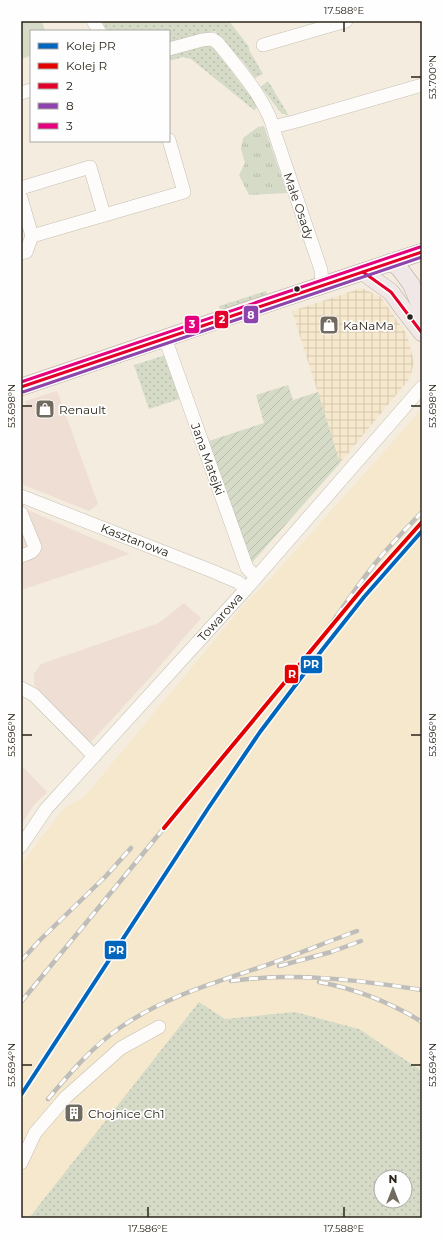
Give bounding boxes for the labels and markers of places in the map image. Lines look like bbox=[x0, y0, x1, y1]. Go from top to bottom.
unlabelled marker bbox=[292, 284, 302, 294]
unlabelled marker bbox=[405, 312, 415, 322]
shop icon: KaNaMa bbox=[318, 314, 340, 336]
place label: KaNaMa bbox=[343, 318, 394, 333]
shop icon: Renault bbox=[34, 398, 56, 420]
place label: Renault bbox=[59, 402, 106, 417]
building icon: Chojnice Ch1 bbox=[63, 1102, 85, 1124]
place label: Chojnice Ch1 bbox=[88, 1106, 164, 1121]

